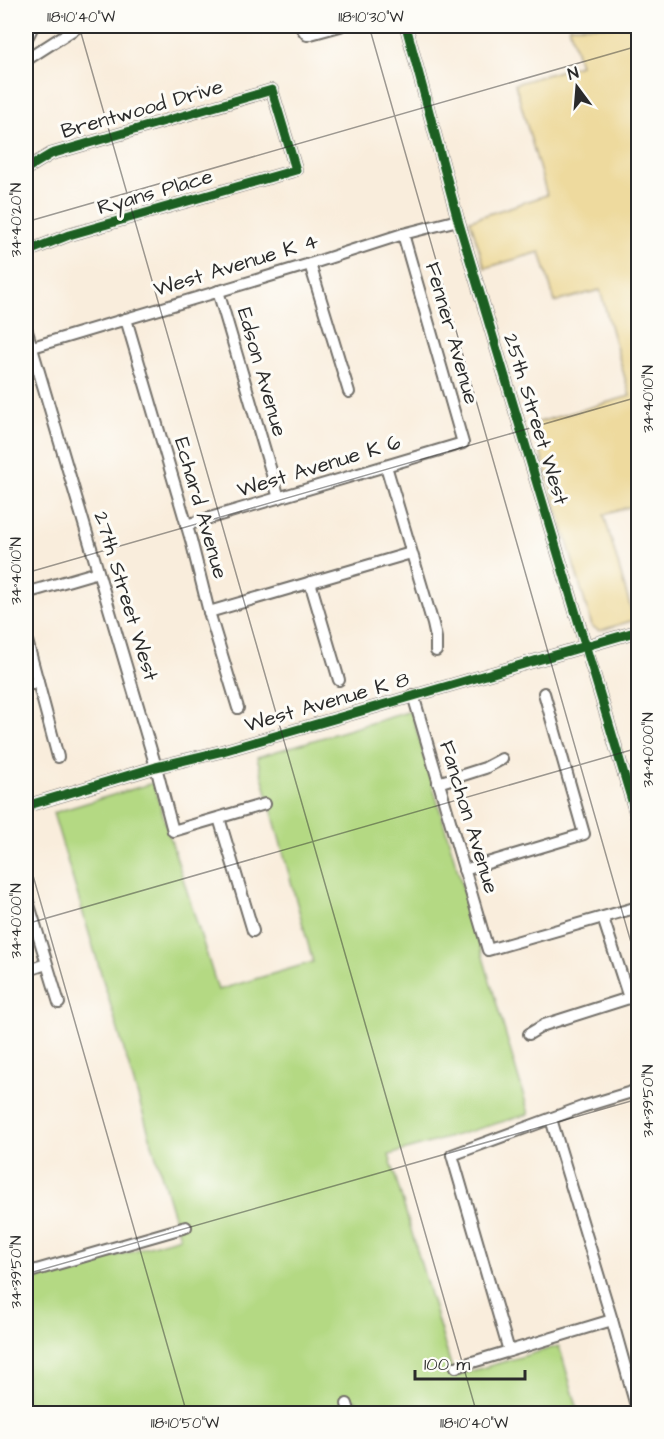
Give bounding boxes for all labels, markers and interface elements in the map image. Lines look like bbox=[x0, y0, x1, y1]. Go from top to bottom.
text: 118°10'40"W bbox=[47, 7, 115, 28]
text: 118°10'30"W bbox=[338, 7, 404, 28]
north arrow bbox=[547, 57, 607, 117]
text: N bbox=[565, 62, 581, 85]
street label: Brentwood Drive bbox=[58, 72, 226, 146]
street label: Ryans Place bbox=[94, 162, 217, 224]
text: 34°40'20"N bbox=[6, 183, 27, 257]
street label: West Avenue K 4 bbox=[150, 226, 322, 304]
street label: Fenner Avenue bbox=[418, 259, 486, 407]
street label: Edson Avenue bbox=[230, 304, 294, 440]
street label: 25th Street West bbox=[496, 330, 576, 509]
text: 34°40'10"N bbox=[638, 365, 659, 433]
street label: West Avenue K 6 bbox=[234, 427, 404, 505]
street label: Echard Avenue bbox=[167, 434, 235, 582]
street label: 27th Street West bbox=[86, 508, 166, 685]
text: 34°40'10"N bbox=[6, 537, 27, 605]
street label: West Avenue K 8 bbox=[241, 665, 413, 739]
text: 34°40'00"N bbox=[638, 712, 659, 788]
street label: Fanchon Avenue bbox=[432, 737, 506, 897]
text: 34°40'00"N bbox=[6, 883, 27, 959]
text: 34°39'50"N bbox=[638, 1065, 659, 1137]
text: 34°39'50"N bbox=[6, 1236, 27, 1308]
scale bar bbox=[415, 1343, 524, 1381]
text: 100 m bbox=[424, 1352, 470, 1377]
text: 118°10'50"W bbox=[151, 1413, 219, 1434]
text: 118°10'40"W bbox=[440, 1413, 508, 1434]

